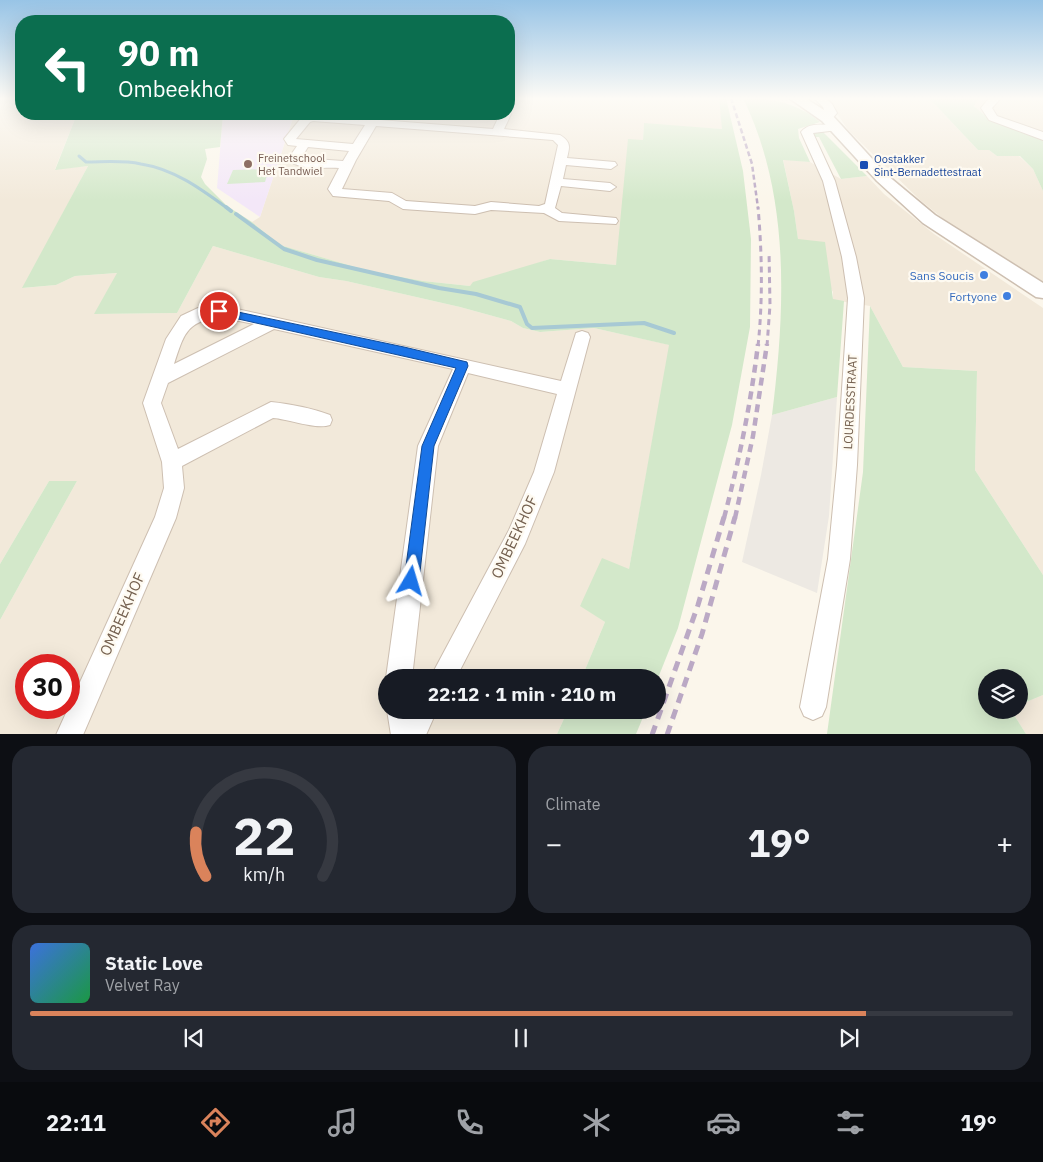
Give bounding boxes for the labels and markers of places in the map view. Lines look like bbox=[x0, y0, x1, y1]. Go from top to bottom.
place label: Freinetschool Het Tandwiel bbox=[258, 151, 325, 178]
place label: Oostakker Sint-Bernadettestraat bbox=[874, 152, 982, 179]
marker: Freinetschool Het Tandwiel bbox=[242, 158, 254, 170]
marker: Oostakker Sint-Bernadettestraat bbox=[858, 159, 870, 171]
place label: Sans Soucis bbox=[910, 268, 974, 283]
marker: Sans Soucis bbox=[978, 269, 990, 281]
place label: Fortyone bbox=[949, 289, 997, 304]
pin bbox=[198, 290, 240, 332]
marker: Fortyone bbox=[1001, 290, 1013, 302]

